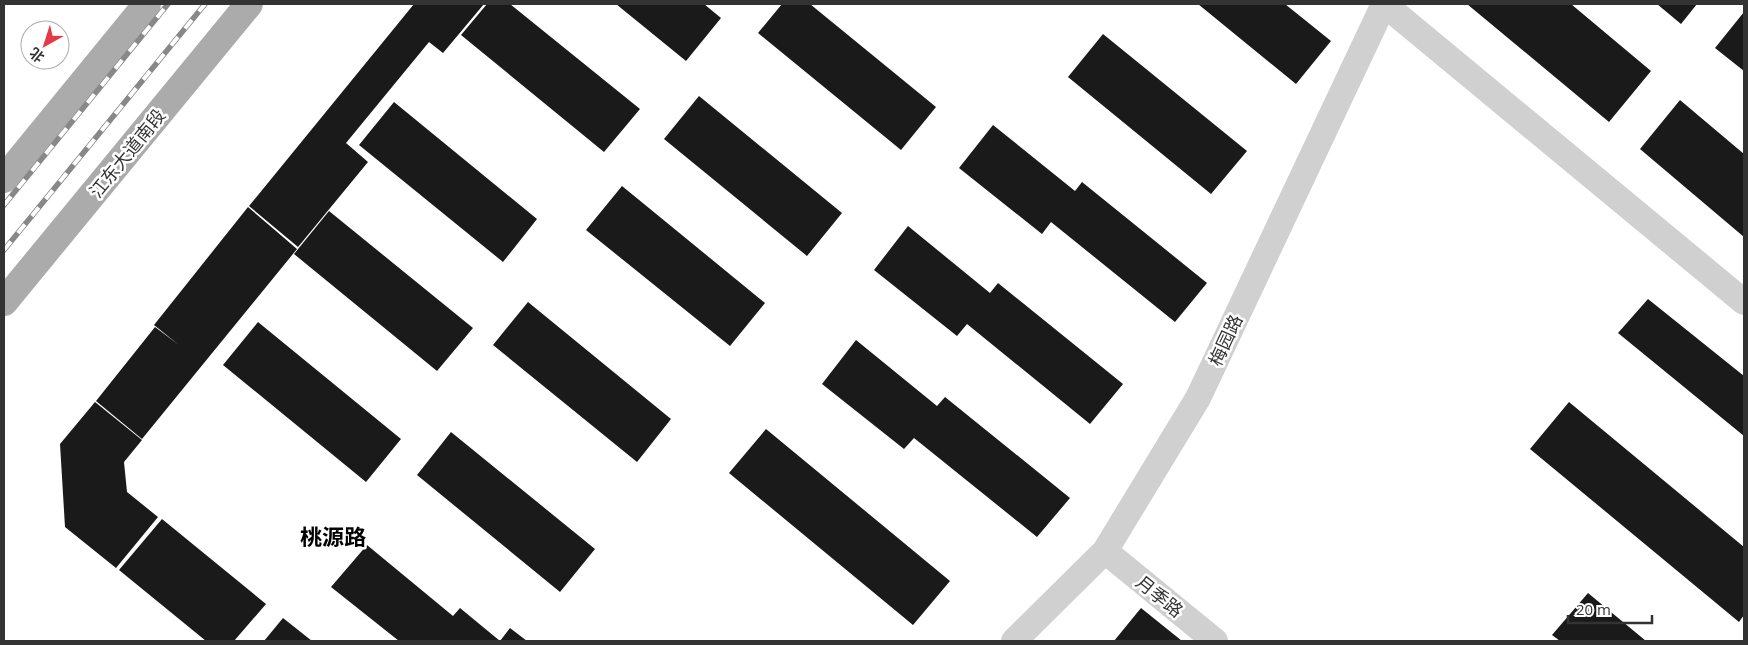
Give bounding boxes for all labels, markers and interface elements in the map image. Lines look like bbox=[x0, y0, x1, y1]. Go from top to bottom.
north arrow bbox=[20, 20, 70, 70]
text: 北 bbox=[25, 44, 48, 67]
street label: 江东大道南段 bbox=[84, 103, 170, 203]
street label: 梅园路 bbox=[1203, 310, 1247, 370]
district label: 桃源路 bbox=[300, 521, 366, 551]
street label: 月季路 bbox=[1131, 570, 1189, 622]
scale bar bbox=[1568, 592, 1652, 624]
text: 20 m bbox=[1576, 599, 1611, 619]

